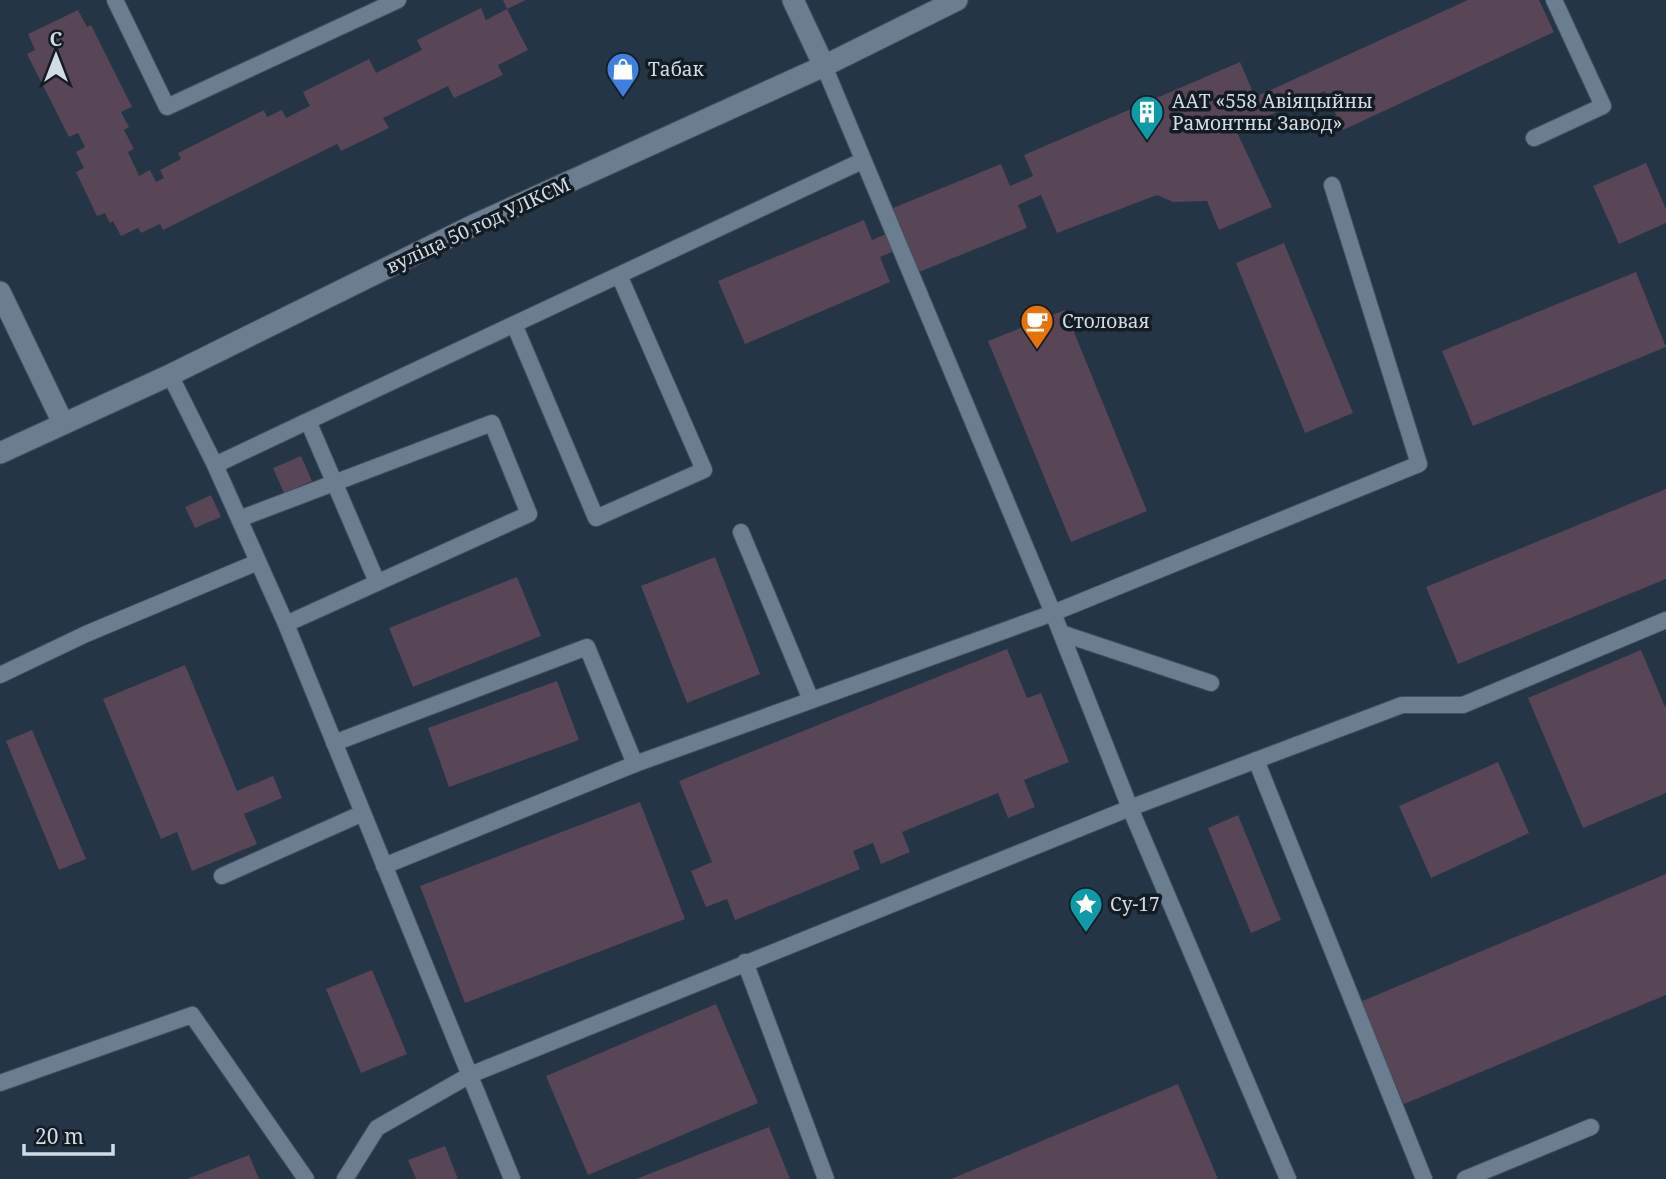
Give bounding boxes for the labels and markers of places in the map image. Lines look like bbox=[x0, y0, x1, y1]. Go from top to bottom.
shop icon: Табак bbox=[604, 50, 642, 99]
place label: Табак bbox=[648, 56, 705, 82]
place label: ААТ «558 Авіяцыйны Рамонтны Завод» bbox=[1172, 88, 1373, 136]
building icon: ААТ «558 Авіяцыйны Рамонтны Завод» bbox=[1128, 93, 1166, 142]
cafe icon: Столовая bbox=[1018, 302, 1056, 351]
place label: Столовая bbox=[1062, 308, 1150, 334]
place icon: Су-17 bbox=[1067, 885, 1105, 934]
place label: Су-17 bbox=[1110, 891, 1160, 917]

